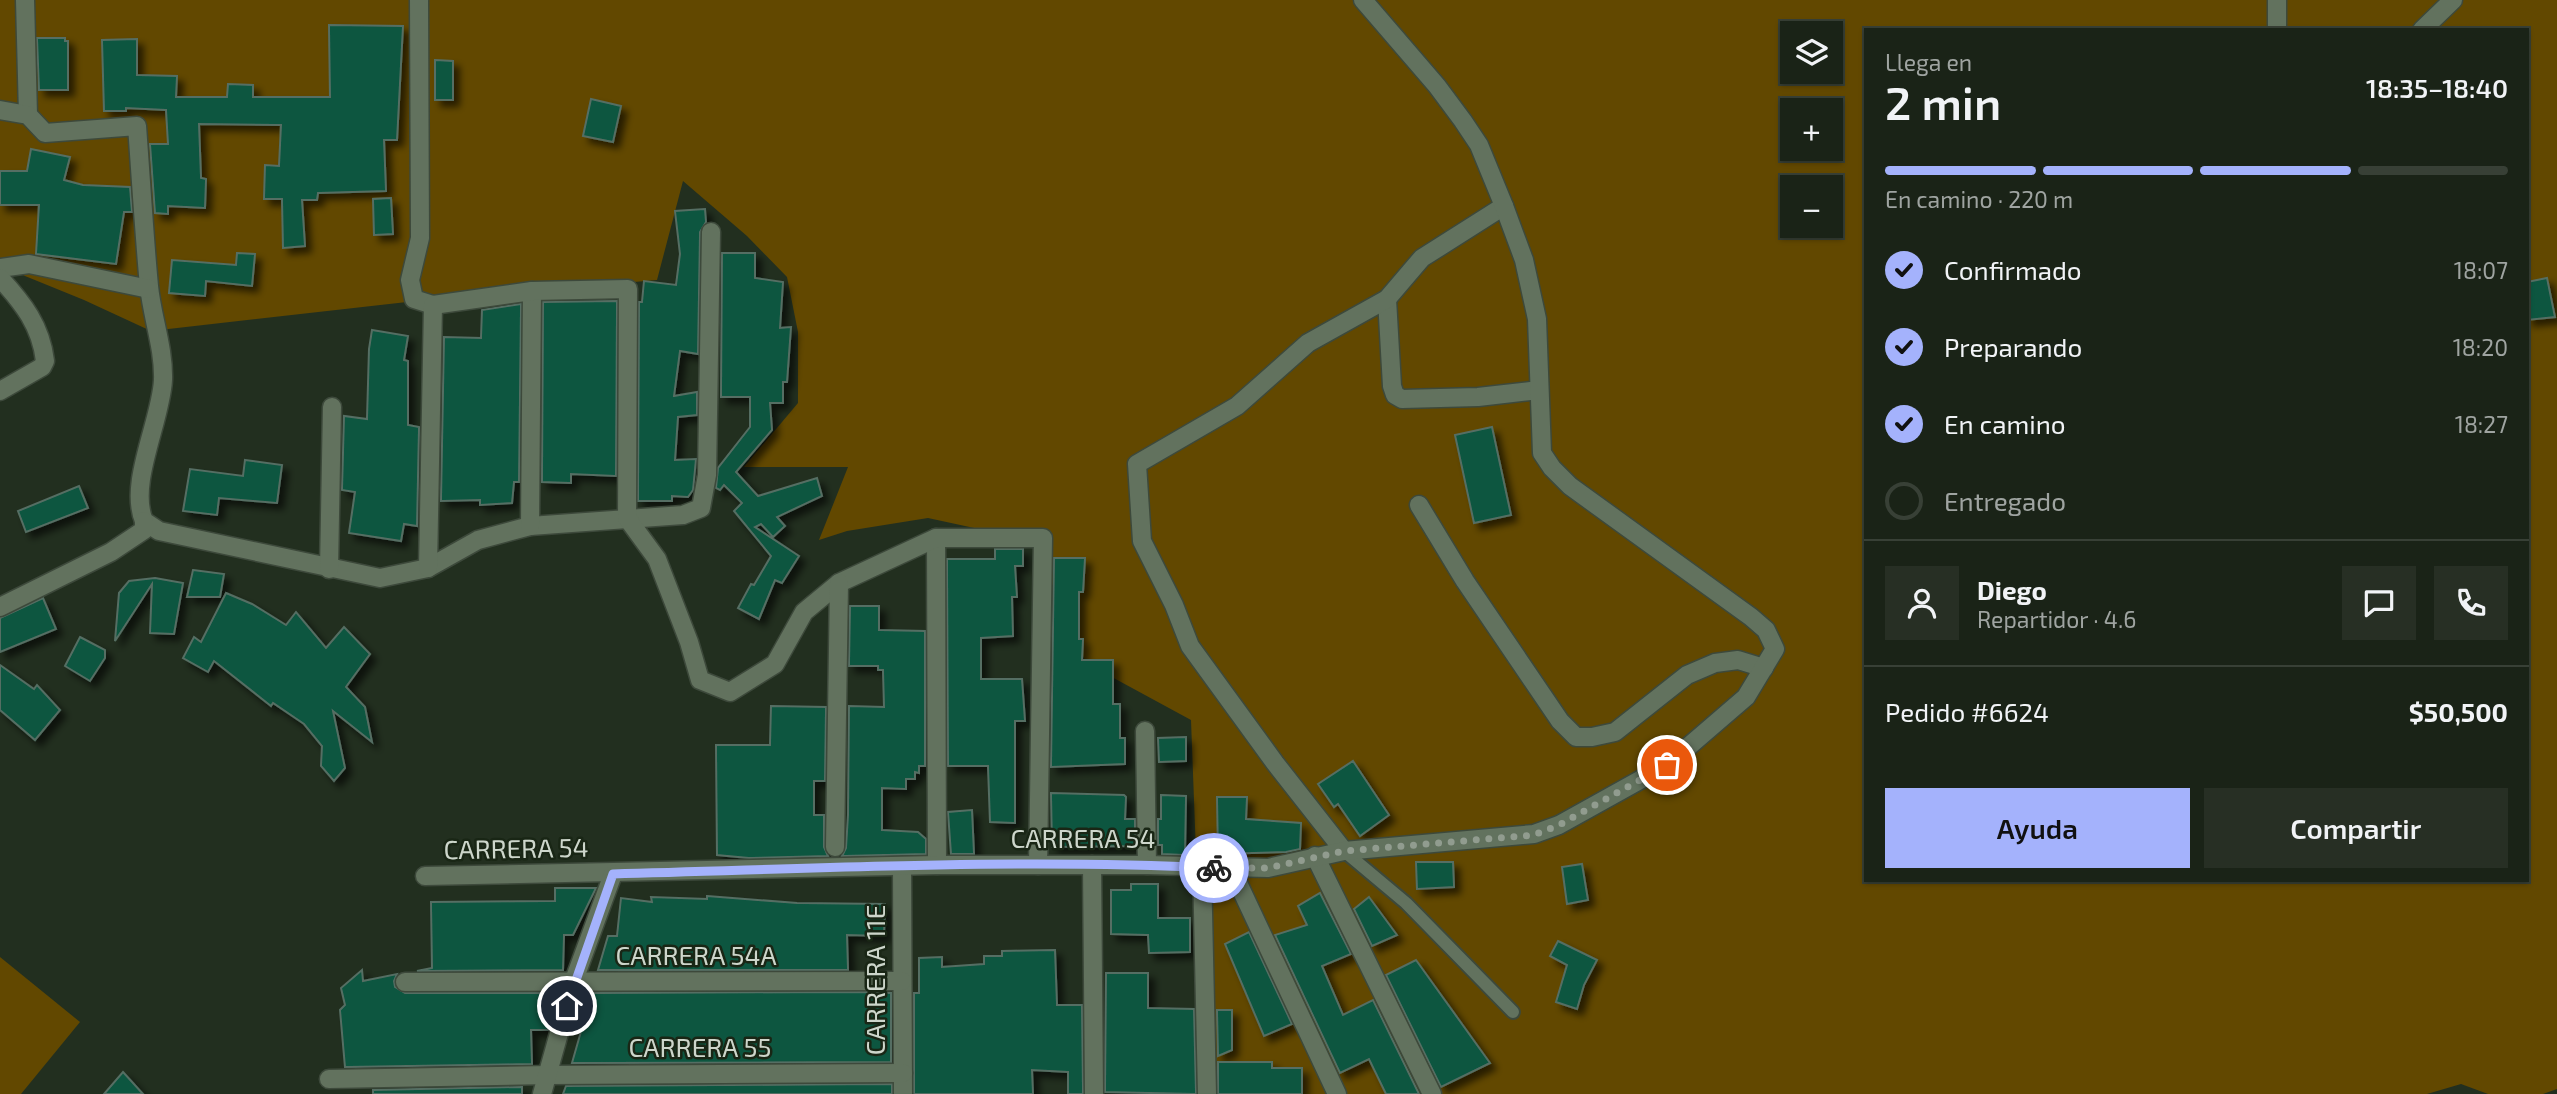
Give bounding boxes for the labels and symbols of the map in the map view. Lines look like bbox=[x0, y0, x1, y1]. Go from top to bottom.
pin bbox=[1637, 735, 1697, 795]
street label: CARRERA 54 bbox=[1010, 822, 1156, 853]
street label: CARRERA 54 bbox=[443, 831, 589, 864]
courier bbox=[1179, 833, 1249, 903]
street label: CARRERA 11E bbox=[859, 905, 890, 1055]
street label: CARRERA 54A bbox=[615, 939, 777, 970]
pin bbox=[537, 976, 597, 1036]
street label: CARRERA 55 bbox=[629, 1031, 771, 1062]

